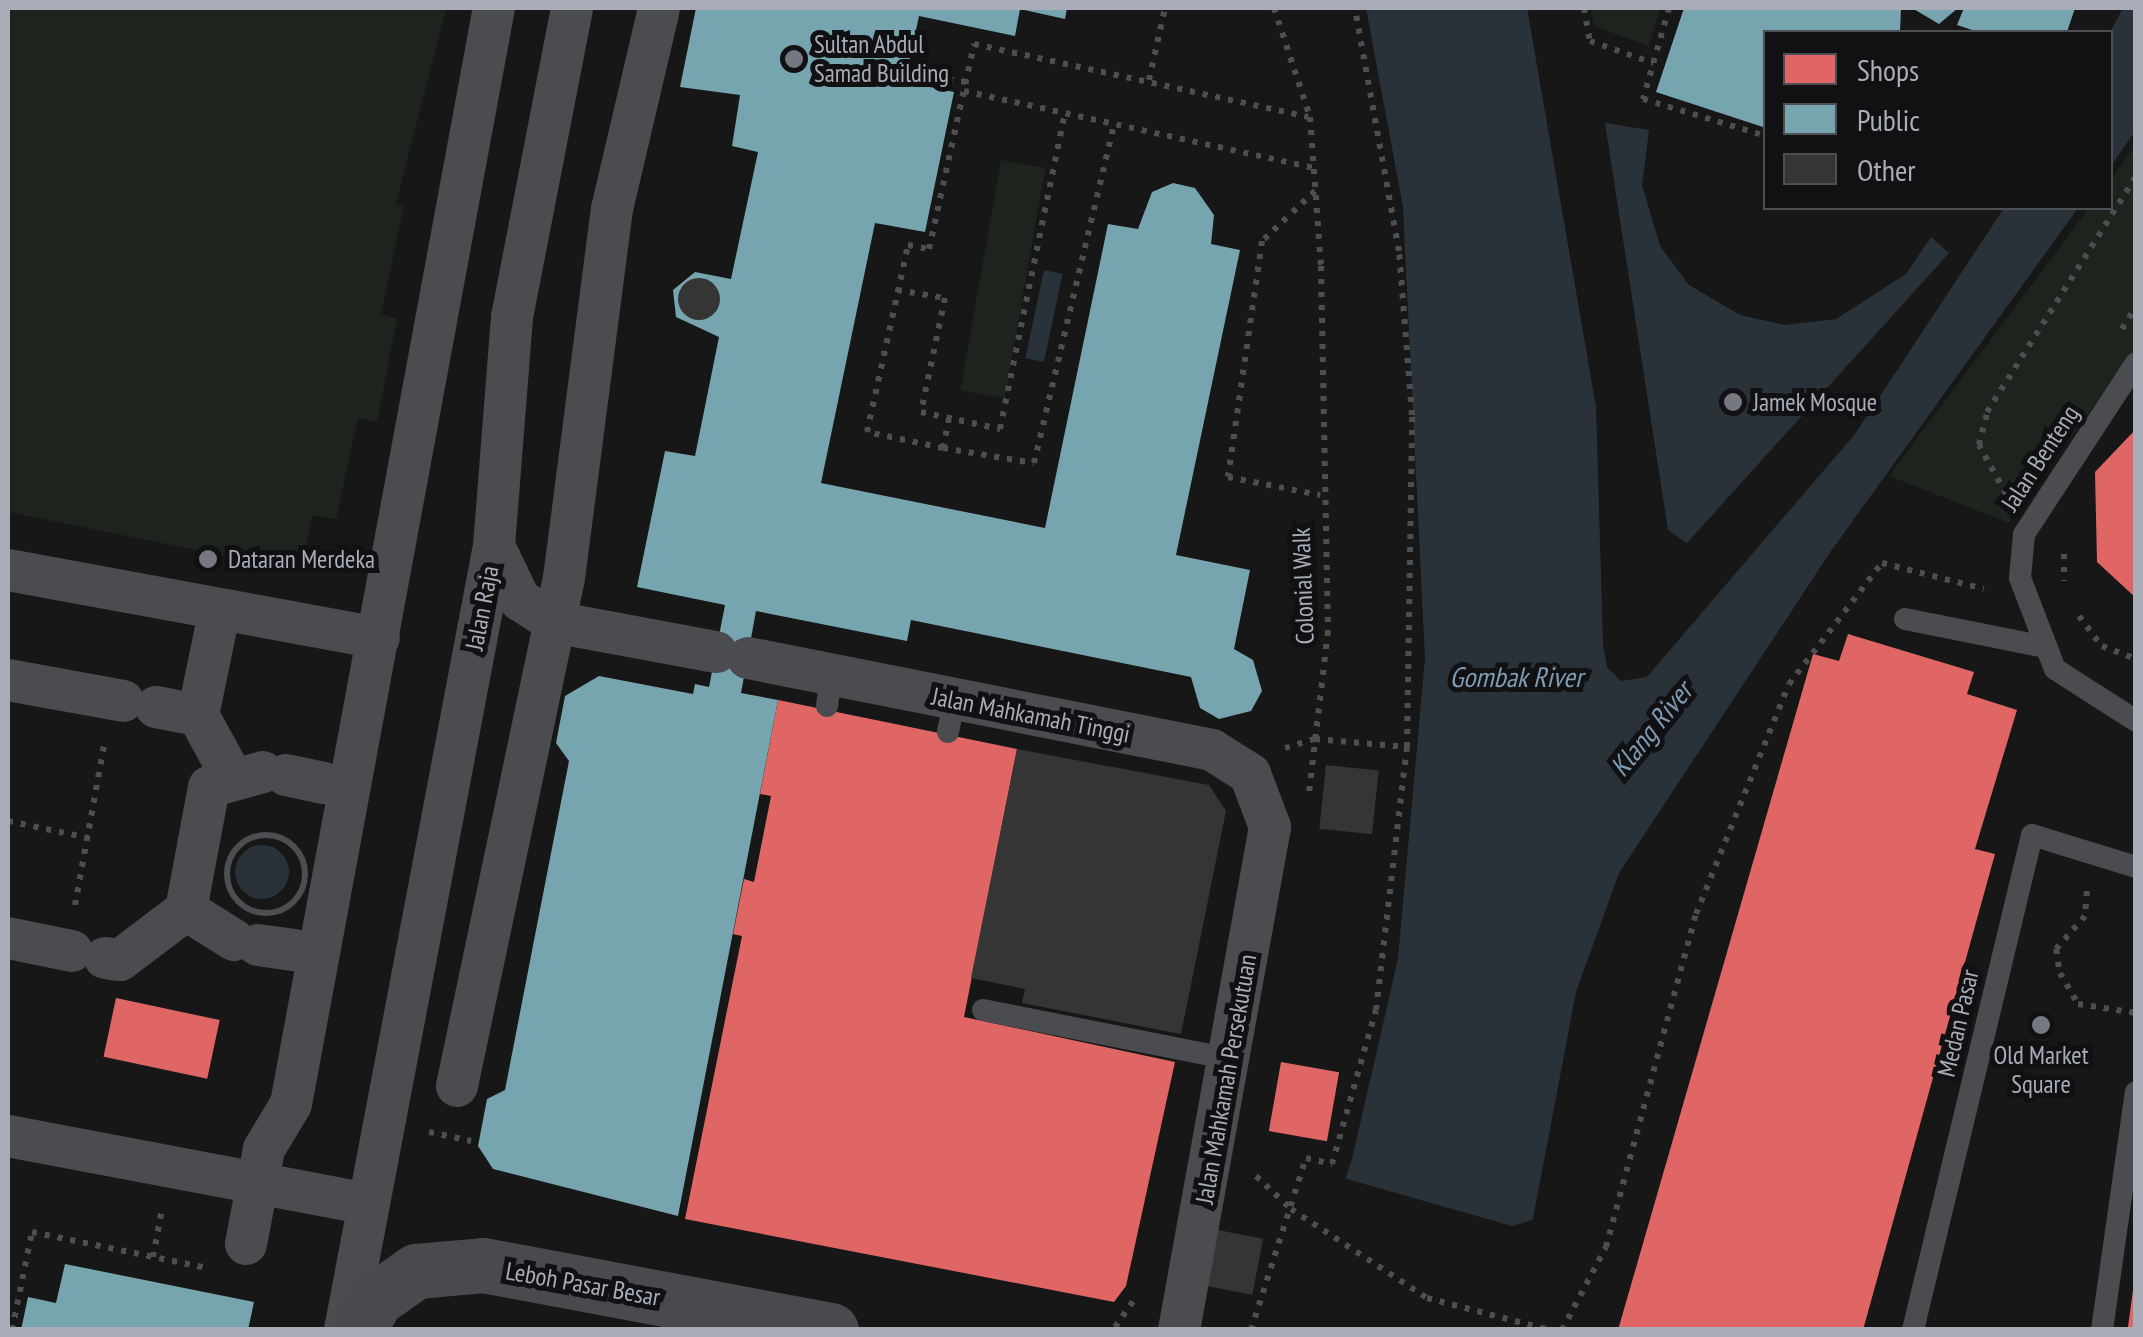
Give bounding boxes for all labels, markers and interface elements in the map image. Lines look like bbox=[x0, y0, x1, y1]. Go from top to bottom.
place label: Sultan Abdul Samad Building bbox=[814, 30, 949, 89]
legend bbox=[1763, 30, 2113, 210]
marker: Sultan Abdul Samad Building bbox=[783, 48, 805, 70]
text: Shops bbox=[1857, 50, 1919, 89]
text: Public bbox=[1857, 100, 1920, 139]
text: Other bbox=[1857, 150, 1916, 189]
place label: Jamek Mosque bbox=[1753, 387, 1878, 417]
marker: Jamek Mosque bbox=[1722, 391, 1744, 413]
street label: Jalan Benteng bbox=[1995, 400, 2085, 516]
street label: Colonial Walk bbox=[1286, 527, 1320, 645]
place label: Dataran Merdeka bbox=[228, 544, 375, 574]
marker: Dataran Merdeka bbox=[197, 548, 219, 570]
street label: Jalan Raja bbox=[459, 563, 505, 653]
water label: Gombak River bbox=[1449, 660, 1583, 694]
water label: Klang River bbox=[1603, 675, 1699, 783]
street label: Jalan Mahkamah Tinggi bbox=[929, 681, 1133, 749]
street label: Jalan Mahkamah Persekutuan bbox=[1189, 952, 1263, 1206]
street label: Medan Pasar bbox=[1931, 966, 1985, 1080]
marker: Old Market Square bbox=[2030, 1014, 2052, 1036]
place label: Old Market Square bbox=[1993, 1041, 2089, 1100]
street label: Leboh Pasar Besar bbox=[504, 1256, 662, 1312]

